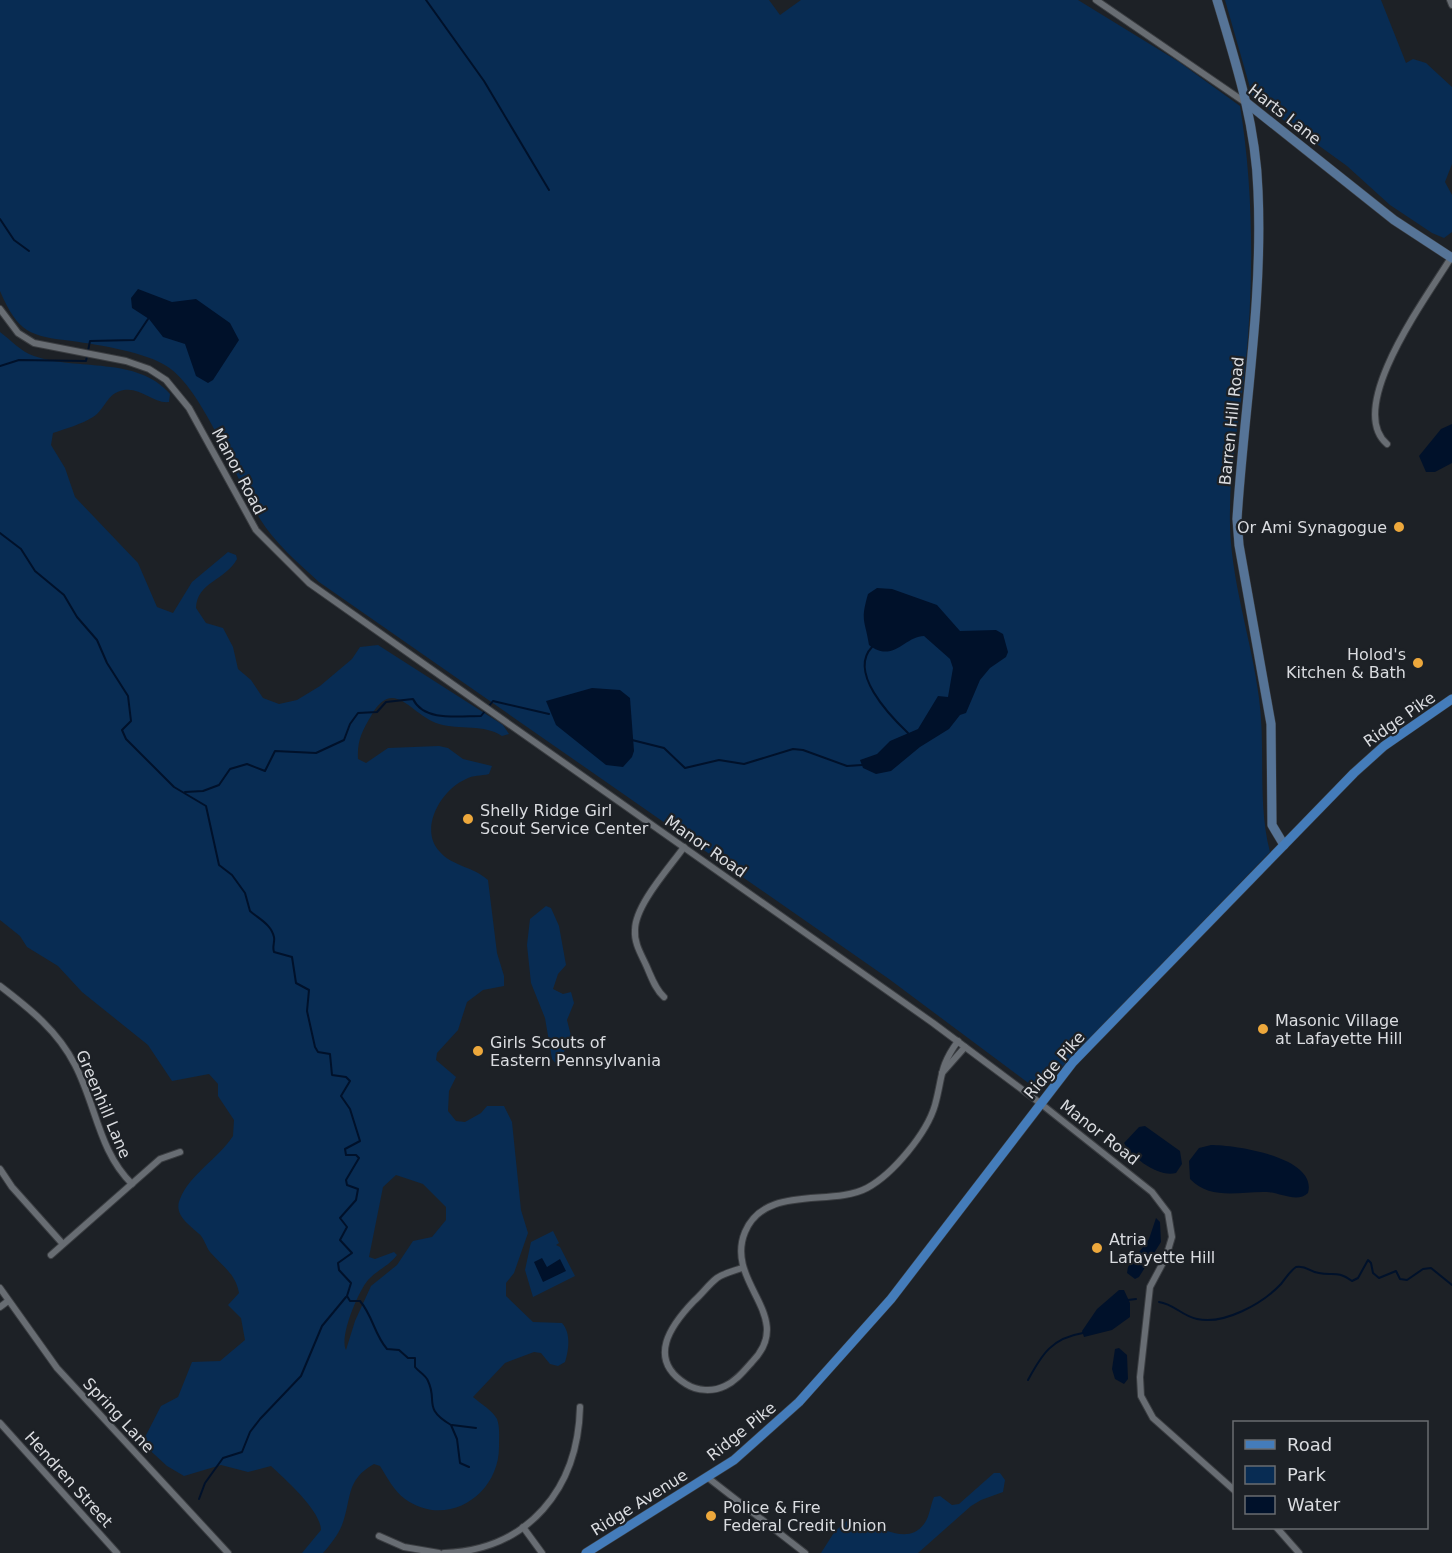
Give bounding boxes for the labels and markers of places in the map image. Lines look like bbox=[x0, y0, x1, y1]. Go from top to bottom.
place label: Or Ami Synagogue bbox=[1237, 518, 1387, 537]
marker: Or Ami Synagogue bbox=[1392, 520, 1406, 534]
place label: Holod's Kitchen & Bath bbox=[1286, 645, 1406, 682]
marker: Holod's Kitchen & Bath bbox=[1411, 656, 1425, 670]
place label: Shelly Ridge Girl Scout Service Center bbox=[480, 801, 649, 838]
marker: Shelly Ridge Girl Scout Service Center bbox=[461, 812, 475, 826]
place label: Masonic Village at Lafayette Hill bbox=[1275, 1011, 1402, 1048]
marker: Masonic Village at Lafayette Hill bbox=[1256, 1022, 1270, 1036]
place label: Girls Scouts of Eastern Pennsylvania bbox=[490, 1033, 661, 1070]
marker: Girls Scouts of Eastern Pennsylvania bbox=[471, 1044, 485, 1058]
place label: Atria Lafayette Hill bbox=[1109, 1230, 1215, 1267]
marker: Atria Lafayette Hill bbox=[1090, 1241, 1104, 1255]
place label: Police & Fire Federal Credit Union bbox=[723, 1498, 887, 1535]
marker: Police & Fire Federal Credit Union bbox=[704, 1509, 718, 1523]

